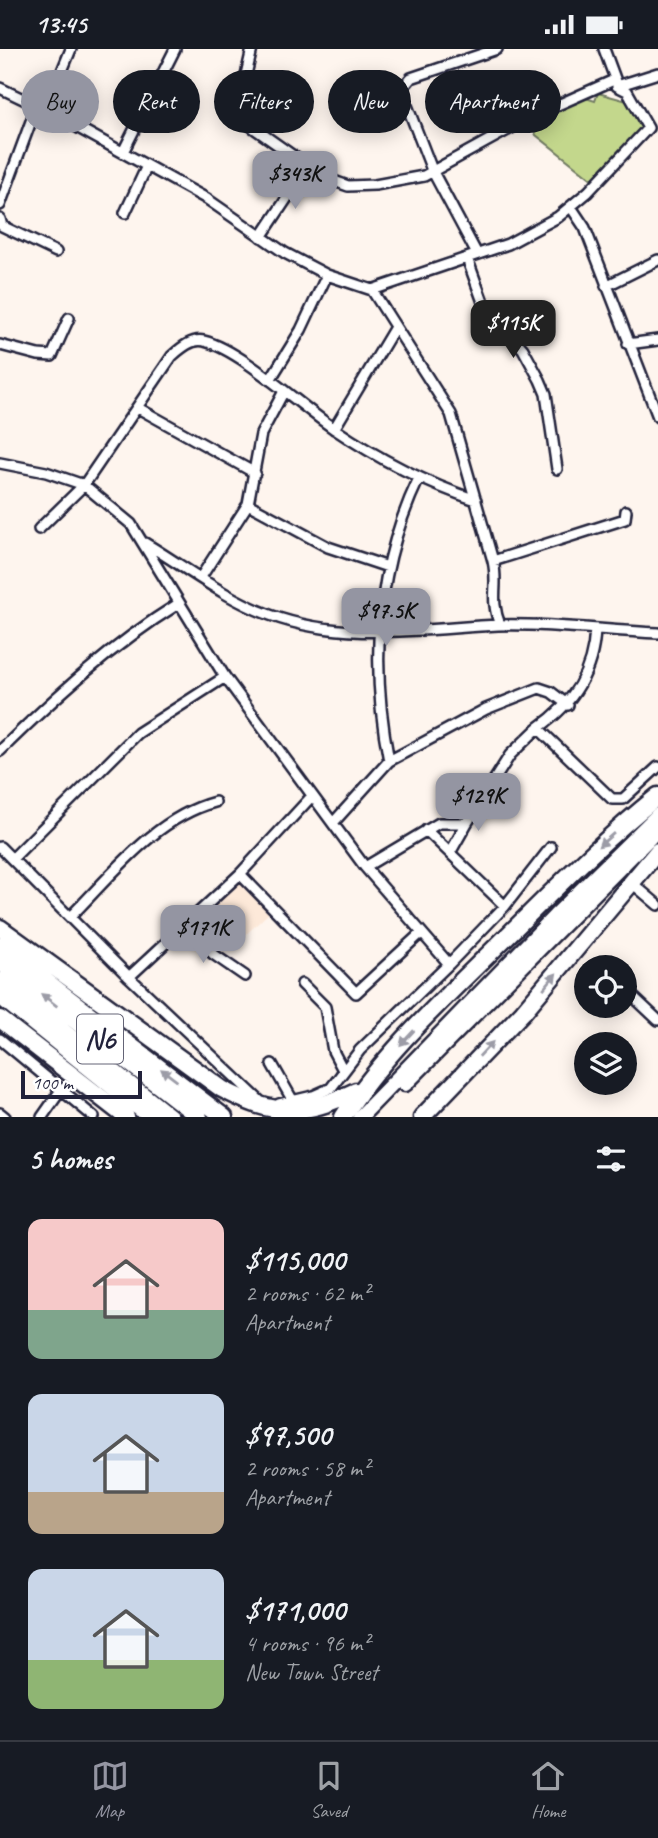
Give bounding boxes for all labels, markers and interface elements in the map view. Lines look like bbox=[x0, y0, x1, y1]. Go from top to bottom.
text: 13:45 bbox=[35, 8, 87, 41]
chip: Buy bbox=[21, 70, 99, 133]
chip: Rent bbox=[113, 70, 200, 133]
chip: Filters bbox=[214, 70, 314, 133]
chip: New bbox=[328, 70, 411, 133]
chip: Apartment bbox=[425, 70, 561, 133]
pin: $343K bbox=[246, 151, 344, 211]
text: $343K bbox=[268, 159, 322, 188]
pin: $115K bbox=[464, 301, 562, 360]
text: $115K bbox=[487, 308, 539, 337]
pin: $97.5K bbox=[329, 589, 443, 648]
text: $97.5K bbox=[358, 596, 414, 625]
pin: $129K bbox=[429, 773, 527, 833]
text: $129K bbox=[452, 781, 504, 810]
one-way arrow bbox=[597, 832, 614, 847]
pin: $171K bbox=[154, 905, 252, 965]
text: $171K bbox=[177, 913, 230, 942]
map controls bbox=[574, 955, 637, 1095]
button: locate bbox=[574, 955, 637, 1018]
one-way arrow bbox=[542, 972, 557, 990]
one-way arrow bbox=[40, 993, 58, 1007]
road number: N6 bbox=[77, 1014, 123, 1063]
one-way arrow bbox=[400, 1029, 416, 1046]
button: layers bbox=[574, 1032, 637, 1095]
one-way arrow bbox=[477, 1041, 494, 1058]
scale bar bbox=[21, 1068, 142, 1100]
one-way arrow bbox=[161, 1068, 179, 1083]
text: 100 m bbox=[32, 1071, 73, 1095]
text: 5 homes bbox=[28, 1140, 112, 1178]
icon: filters bbox=[592, 1140, 630, 1178]
text: $115,000 bbox=[245, 1241, 345, 1279]
icon: home bbox=[84, 1247, 168, 1331]
text: 2 rooms · 62 m² bbox=[245, 1279, 369, 1308]
text: Apartment bbox=[245, 1308, 330, 1337]
text: $97,500 bbox=[245, 1416, 331, 1454]
icon: home bbox=[84, 1422, 168, 1506]
text: 2 rooms · 58 m² bbox=[245, 1454, 369, 1483]
text: Apartment bbox=[245, 1483, 330, 1512]
text: $171,000 bbox=[245, 1591, 345, 1629]
icon: home bbox=[84, 1597, 168, 1681]
text: 4 rooms · 96 m² bbox=[245, 1629, 369, 1658]
text: New Town Street bbox=[245, 1658, 378, 1687]
tab: Map bbox=[91, 1757, 129, 1823]
tab: Saved bbox=[310, 1757, 348, 1823]
tab: Home bbox=[529, 1757, 567, 1823]

